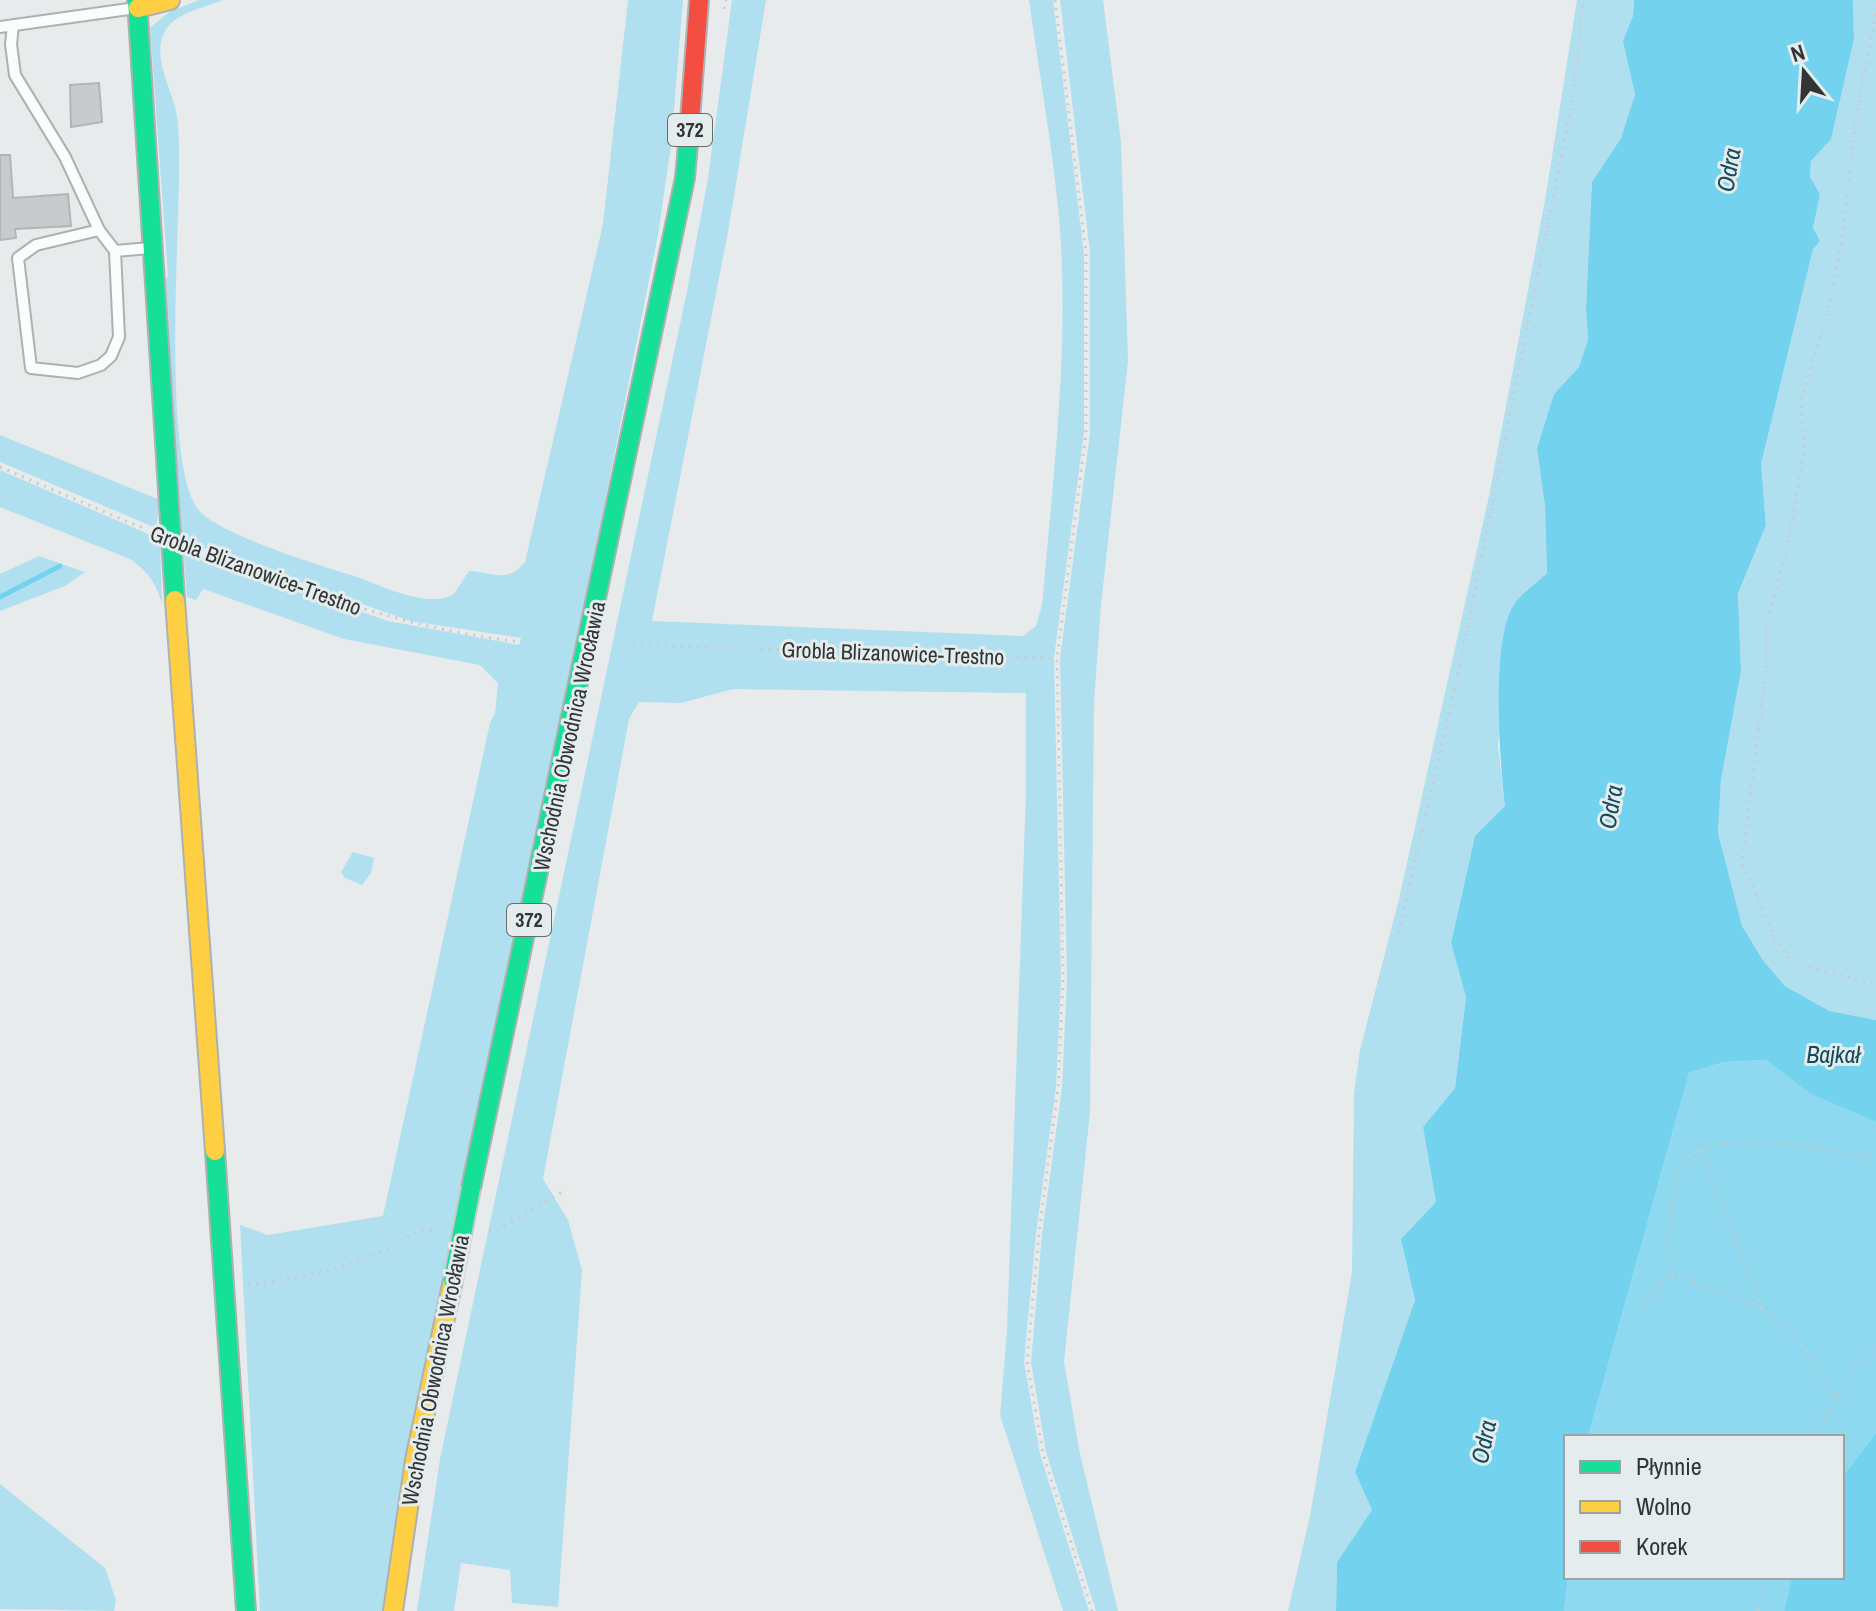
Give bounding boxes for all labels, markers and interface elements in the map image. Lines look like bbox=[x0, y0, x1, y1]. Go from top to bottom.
north arrow bbox=[1764, 32, 1844, 112]
text: N bbox=[1787, 37, 1809, 69]
road number: 372 bbox=[668, 114, 712, 146]
water label: Odra bbox=[1708, 145, 1748, 194]
street label: Grobla Blizanowice-Trestno bbox=[146, 518, 366, 622]
street label: Wschodnia Obwodnica Wrocławia bbox=[526, 598, 612, 874]
street label: Grobla Blizanowice-Trestno bbox=[781, 634, 1005, 672]
water label: Odra bbox=[1590, 782, 1630, 831]
road number: 372 bbox=[507, 904, 551, 936]
water label: Bajkał bbox=[1806, 1038, 1862, 1070]
street label: Wschodnia Obwodnica Wrocławia bbox=[394, 1232, 476, 1508]
water label: Odra bbox=[1463, 1417, 1503, 1467]
legend bbox=[1564, 1435, 1844, 1579]
text: Płynnie bbox=[1636, 1450, 1702, 1482]
text: Wolno bbox=[1636, 1490, 1691, 1522]
text: Korek bbox=[1636, 1530, 1688, 1562]

